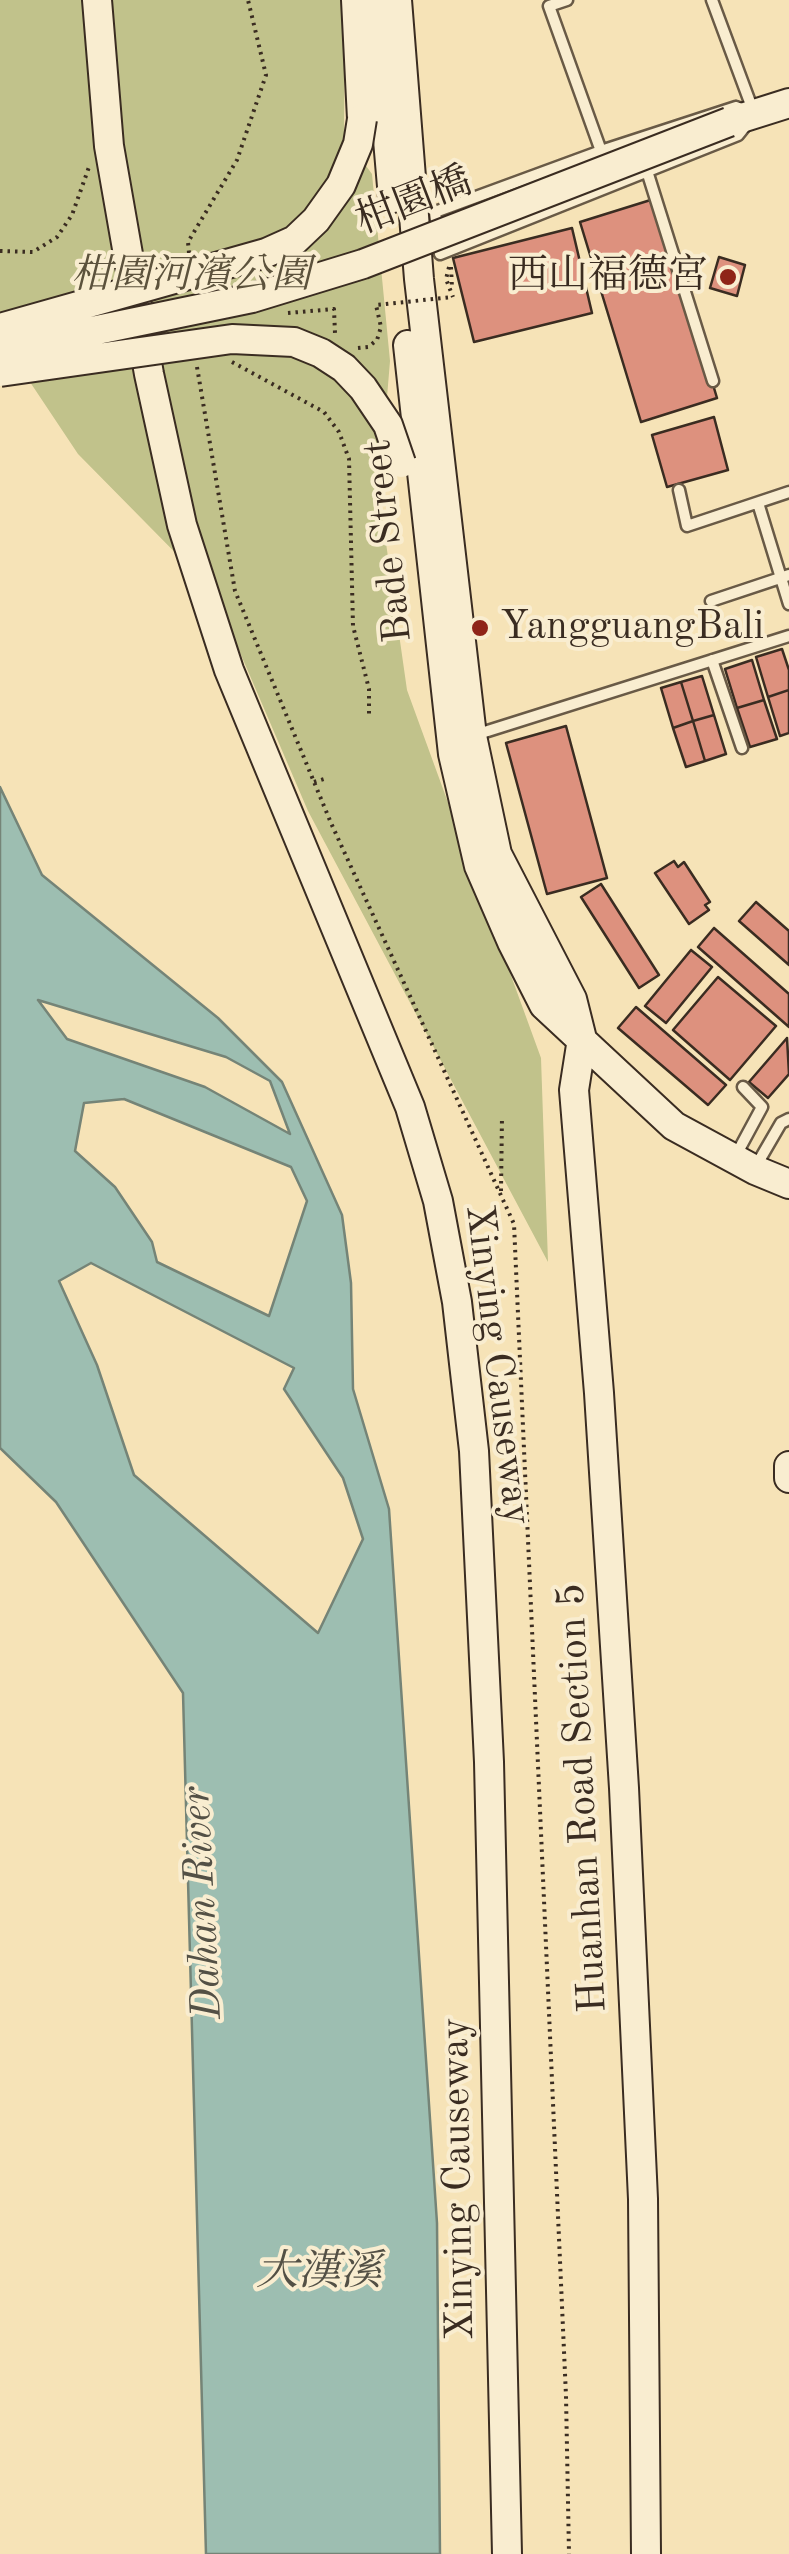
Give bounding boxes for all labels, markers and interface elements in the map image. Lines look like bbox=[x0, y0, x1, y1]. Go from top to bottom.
street label: 柑園橋 bbox=[349, 158, 479, 246]
park label: 柑園河濱公園 bbox=[71, 253, 311, 301]
place label: 西山福德宮 bbox=[508, 253, 708, 301]
marker: 西山福德宮 bbox=[717, 266, 739, 288]
street label: Bade Street bbox=[354, 437, 424, 645]
place label: YangguangBali bbox=[500, 604, 764, 652]
marker: YangguangBali bbox=[469, 617, 491, 639]
street label: Xinying Causeway bbox=[454, 1202, 540, 1528]
street label: Huanhan Road Section 5 bbox=[548, 1582, 618, 2014]
water label: Dahan River bbox=[172, 1785, 234, 2021]
street label: Xinying Causeway bbox=[432, 2017, 486, 2341]
water label: 大漢溪 bbox=[256, 2248, 382, 2298]

